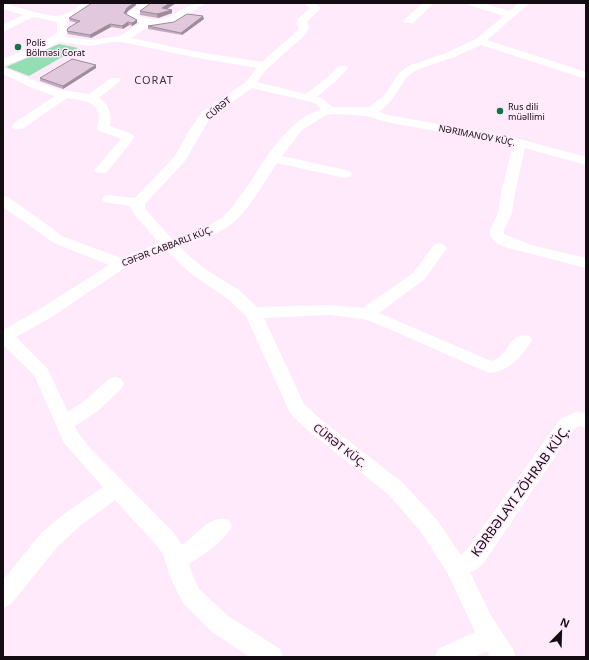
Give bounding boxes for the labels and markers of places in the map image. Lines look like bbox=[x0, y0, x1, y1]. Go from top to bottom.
place label: Polis Bölmәsi Corat bbox=[26, 36, 86, 59]
marker: Polis Bölmәsi Corat bbox=[13, 42, 23, 52]
place label: Rus dili müəllimi bbox=[508, 100, 545, 123]
marker: Rus dili müəllimi bbox=[495, 106, 505, 116]

